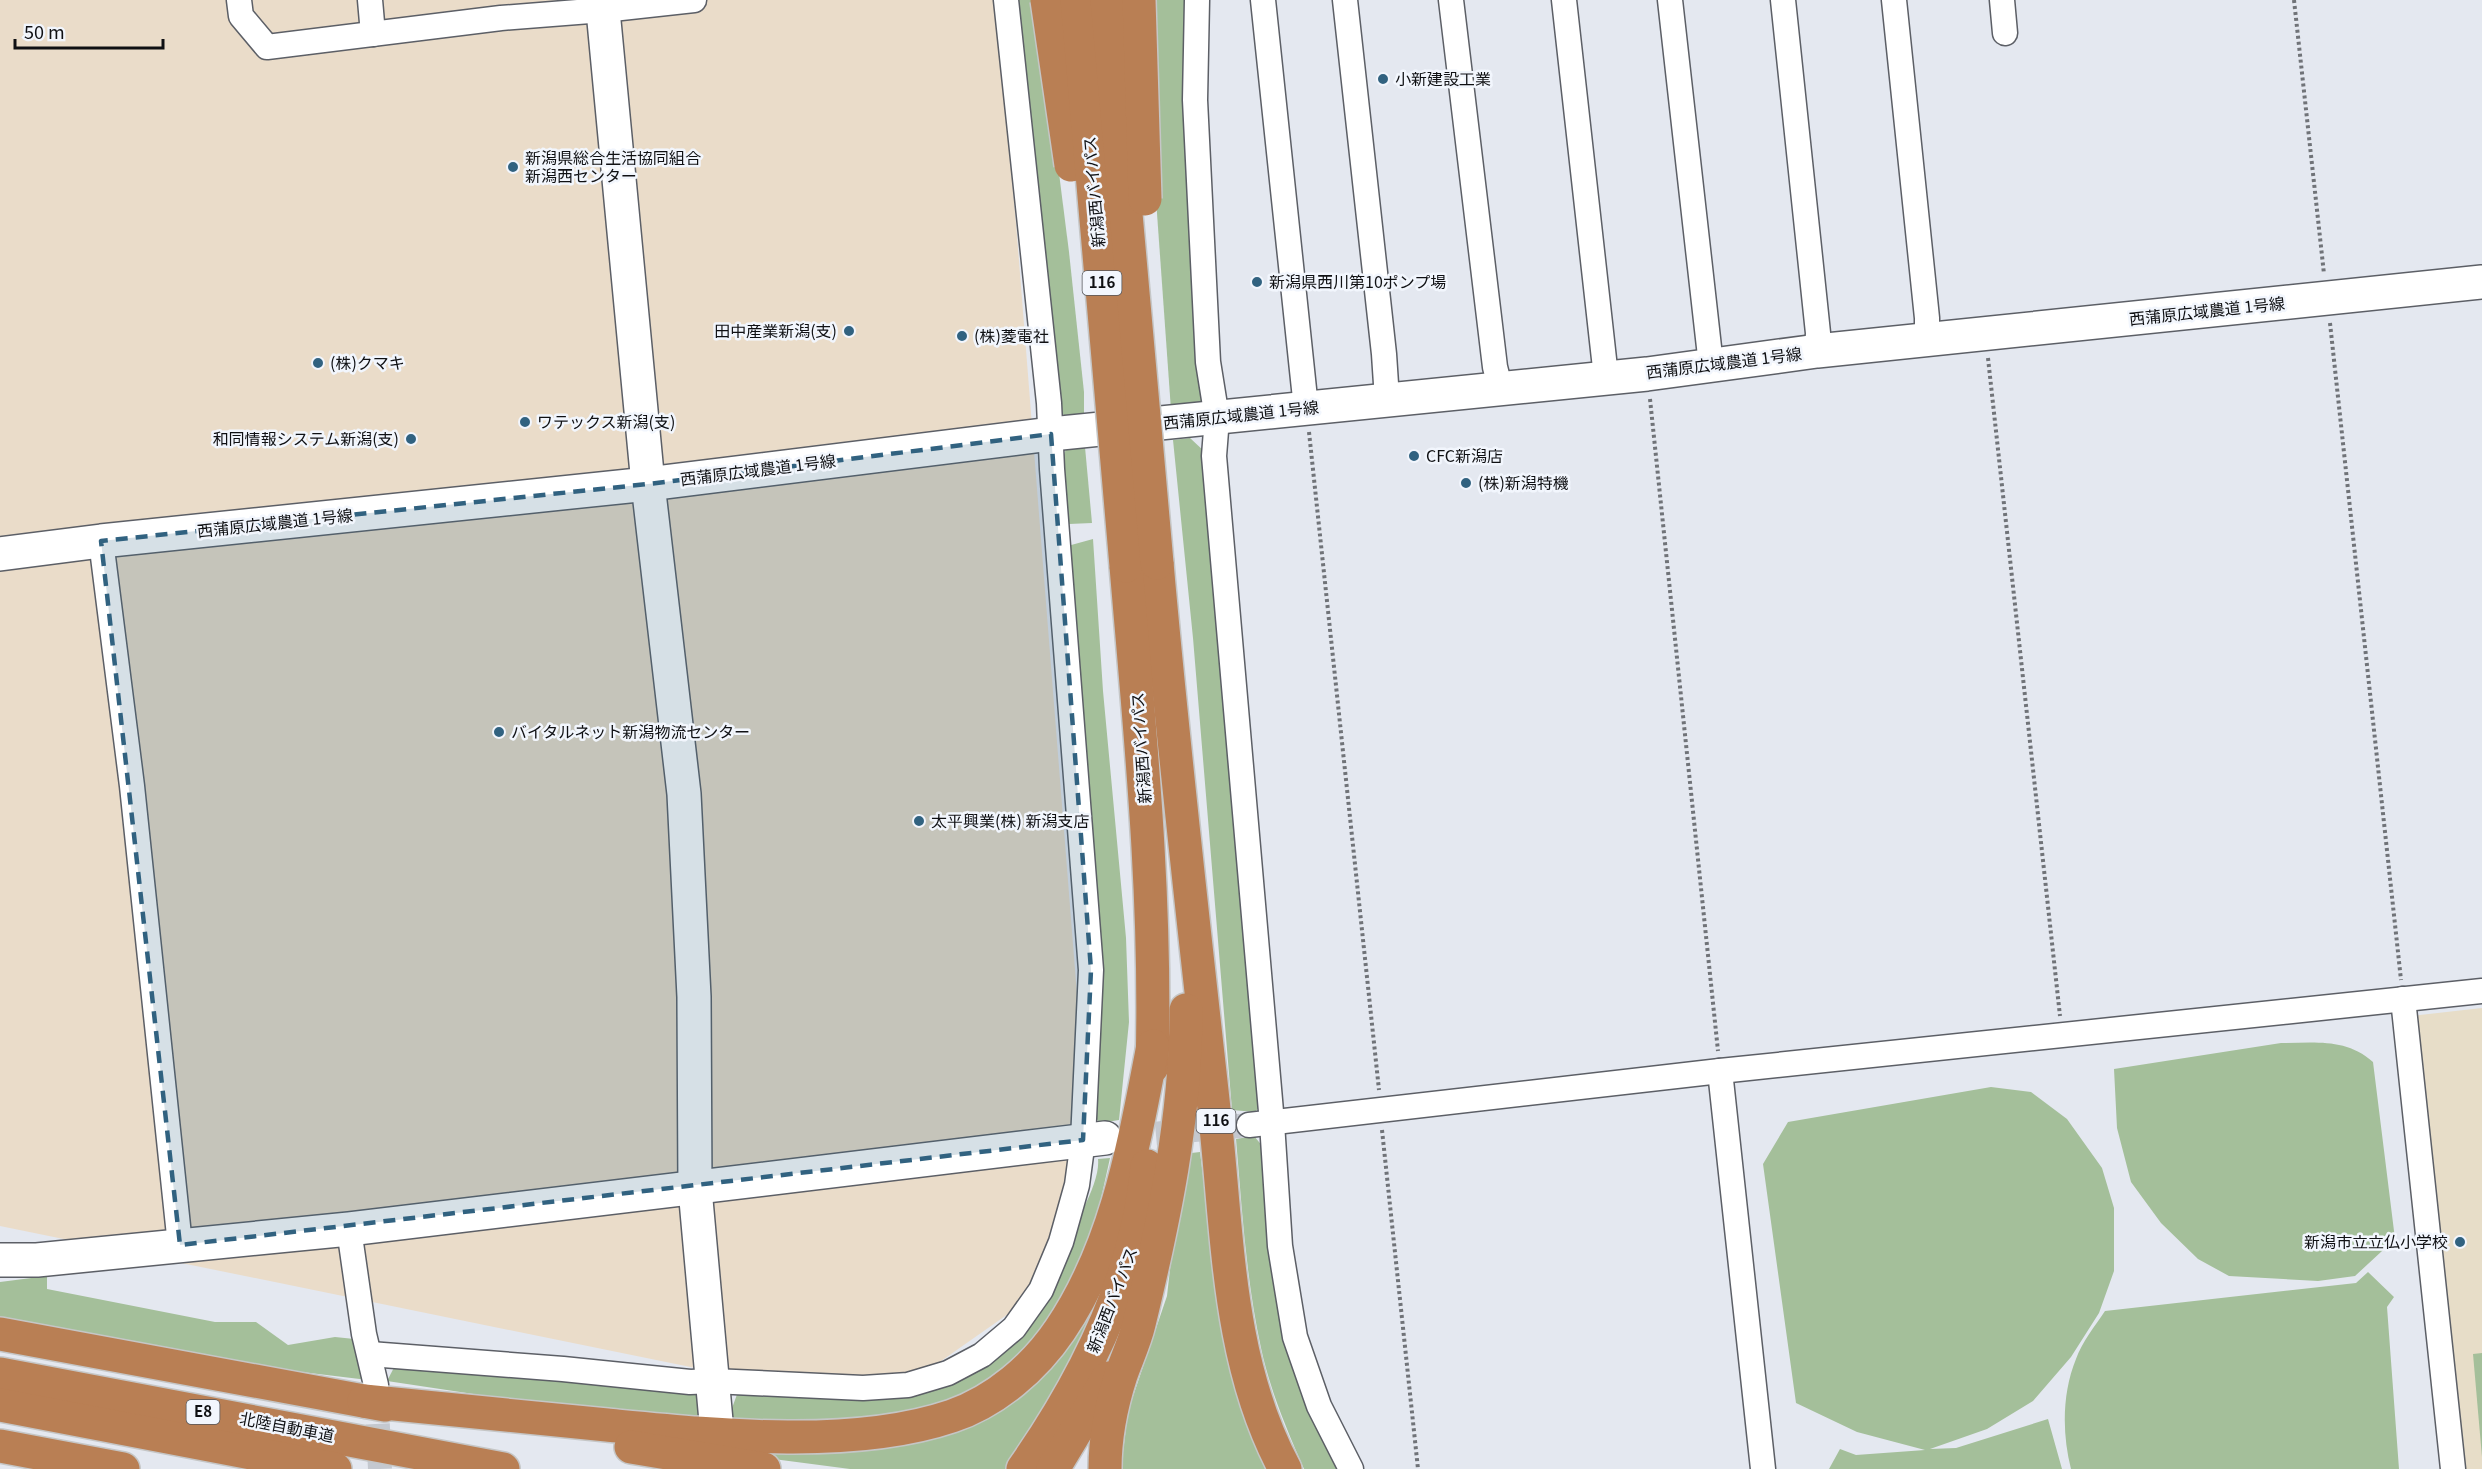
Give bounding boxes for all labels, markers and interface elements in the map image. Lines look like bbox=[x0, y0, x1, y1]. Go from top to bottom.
scale bar bbox=[15, 12, 164, 50]
text: 50 m bbox=[24, 18, 65, 44]
place label: 小新建設工業 bbox=[1395, 66, 1491, 90]
marker: 小新建設工業 bbox=[1376, 72, 1390, 86]
street label: 新潟西バイパス bbox=[1076, 135, 1110, 249]
place label: 新潟県総合生活協同組合 新潟西センター bbox=[525, 145, 701, 187]
marker: 新潟県総合生活協同組合 新潟西センター bbox=[506, 160, 520, 174]
place label: 新潟県西川第10ポンプ場 bbox=[1269, 269, 1446, 293]
road number: 116 bbox=[1082, 271, 1122, 295]
marker: 新潟県西川第10ポンプ場 bbox=[1250, 275, 1264, 289]
street label: 西蒲原広域農道 1号線 bbox=[2128, 290, 2286, 330]
place label: 田中産業新潟(支) bbox=[714, 318, 837, 342]
place label: (株)菱電社 bbox=[974, 323, 1049, 347]
marker: 田中産業新潟(支) bbox=[842, 324, 856, 338]
marker: (株)菱電社 bbox=[955, 329, 969, 343]
street label: 西蒲原広域農道 1号線 bbox=[1645, 341, 1803, 383]
place label: (株)クマキ bbox=[330, 350, 405, 374]
marker: (株)クマキ bbox=[311, 356, 325, 370]
street label: 西蒲原広域農道 1号線 bbox=[1162, 394, 1320, 434]
place label: ワテックス新潟(支) bbox=[537, 409, 675, 433]
marker: ワテックス新潟(支) bbox=[518, 415, 532, 429]
place label: 和同情報システム新潟(支) bbox=[213, 426, 399, 450]
marker: 和同情報システム新潟(支) bbox=[404, 432, 418, 446]
place label: CFC新潟店 bbox=[1426, 443, 1503, 467]
street label: 西蒲原広域農道 1号線 bbox=[679, 448, 837, 490]
marker: CFC新潟店 bbox=[1407, 449, 1421, 463]
place label: (株)新潟特機 bbox=[1478, 470, 1569, 494]
marker: (株)新潟特機 bbox=[1459, 476, 1473, 490]
street label: 西蒲原広域農道 1号線 bbox=[196, 502, 354, 542]
street label: 新潟西バイパス bbox=[1124, 692, 1156, 805]
place label: バイタルネット新潟物流センター bbox=[511, 719, 750, 743]
marker: バイタルネット新潟物流センター bbox=[492, 725, 506, 739]
place label: 太平興業(株) 新潟支店 bbox=[931, 808, 1089, 832]
marker: 太平興業(株) 新潟支店 bbox=[912, 814, 926, 828]
road number: 116 bbox=[1196, 1109, 1236, 1133]
place label: 新潟市立立仏小学校 bbox=[2304, 1229, 2448, 1253]
marker: 新潟市立立仏小学校 bbox=[2453, 1235, 2467, 1249]
street label: 新潟西バイパス bbox=[1080, 1243, 1142, 1356]
road number: E8 bbox=[186, 1400, 220, 1424]
street label: 北陸自動車道 bbox=[238, 1405, 337, 1447]

